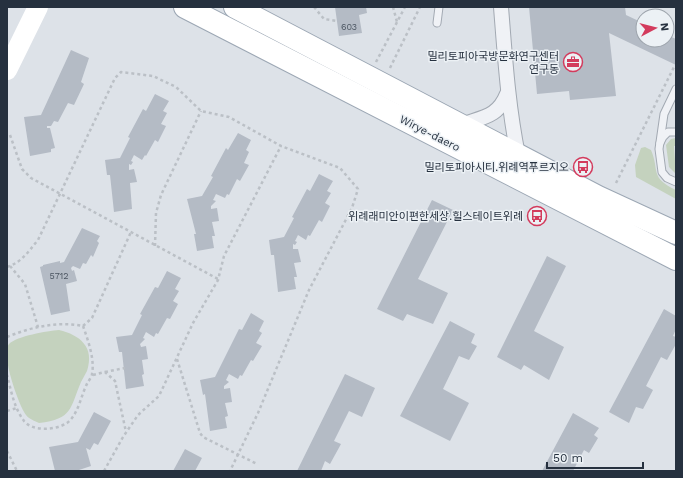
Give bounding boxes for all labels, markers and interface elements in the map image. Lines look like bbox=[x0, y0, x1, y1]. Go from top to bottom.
north arrow bbox=[635, 8, 675, 48]
house number: 603 bbox=[341, 22, 357, 32]
text: N bbox=[657, 22, 671, 32]
place label: 밀리토피아국방문화연구센터 연구동 bbox=[427, 50, 559, 76]
office icon: 밀리토피아국방문화연구센터 연구동 bbox=[562, 51, 584, 73]
street label: Wirye-daero bbox=[397, 113, 462, 154]
bus stop icon: 밀리토피아시티.위례역푸르지오 bbox=[572, 156, 594, 178]
place label: 밀리토피아시티.위례역푸르지오 bbox=[424, 161, 569, 174]
bus stop icon: 위례래미안이편한세상.힐스테이트위례 bbox=[526, 205, 548, 227]
place label: 위례래미안이편한세상.힐스테이트위례 bbox=[348, 210, 523, 223]
house number: 5712 bbox=[49, 271, 69, 281]
scale bar bbox=[547, 444, 643, 470]
text: 50 m bbox=[553, 451, 583, 465]

